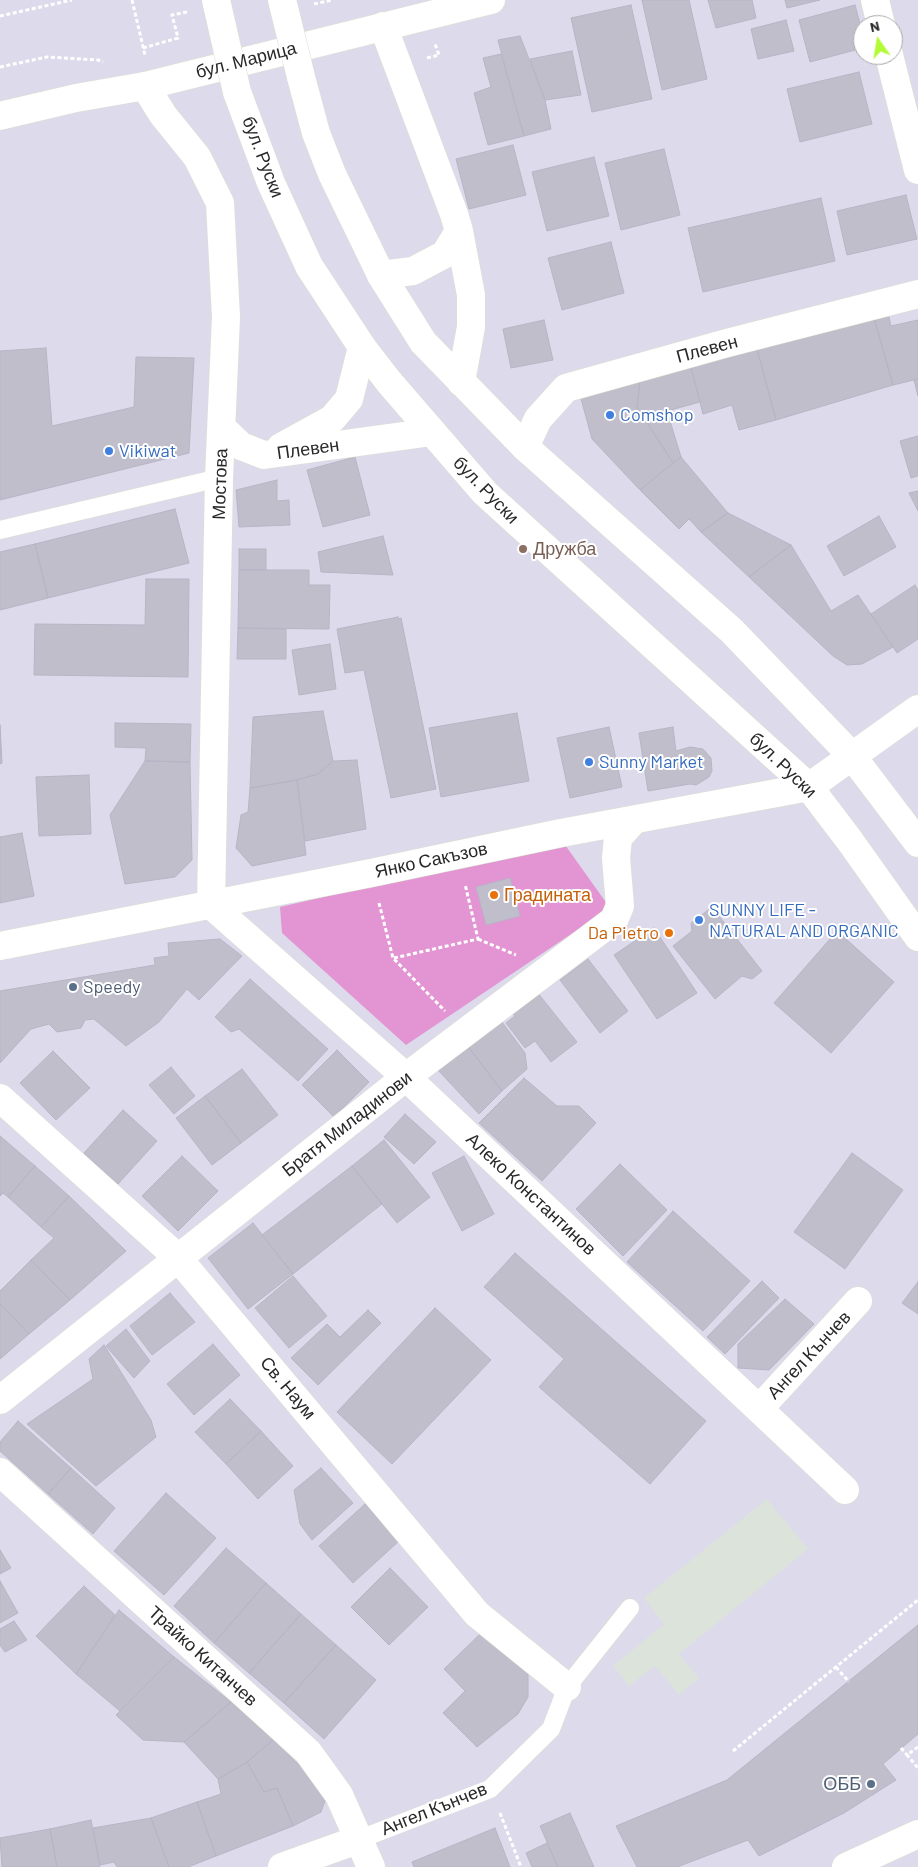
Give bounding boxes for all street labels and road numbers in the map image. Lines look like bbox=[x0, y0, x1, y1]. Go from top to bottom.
street label: бул. Марица bbox=[193, 37, 299, 83]
street label: бул. Руски bbox=[238, 113, 288, 201]
street label: Плевен bbox=[674, 330, 740, 368]
street label: Плевен bbox=[275, 434, 341, 464]
street label: Мостова bbox=[208, 448, 232, 520]
street label: бул. Руски bbox=[449, 452, 523, 528]
street label: бул. Руски bbox=[745, 728, 821, 802]
street label: Янко Сакъзов bbox=[373, 838, 489, 882]
street label: Братя Миладинови bbox=[278, 1067, 416, 1181]
street label: Алеко Константинов bbox=[462, 1128, 600, 1260]
street label: Ангел Кънчев bbox=[763, 1307, 855, 1403]
street label: Св. Наум bbox=[256, 1352, 320, 1424]
street label: Трайко Китанчев bbox=[144, 1601, 262, 1711]
street label: Ангел Кънчев bbox=[378, 1778, 490, 1840]

